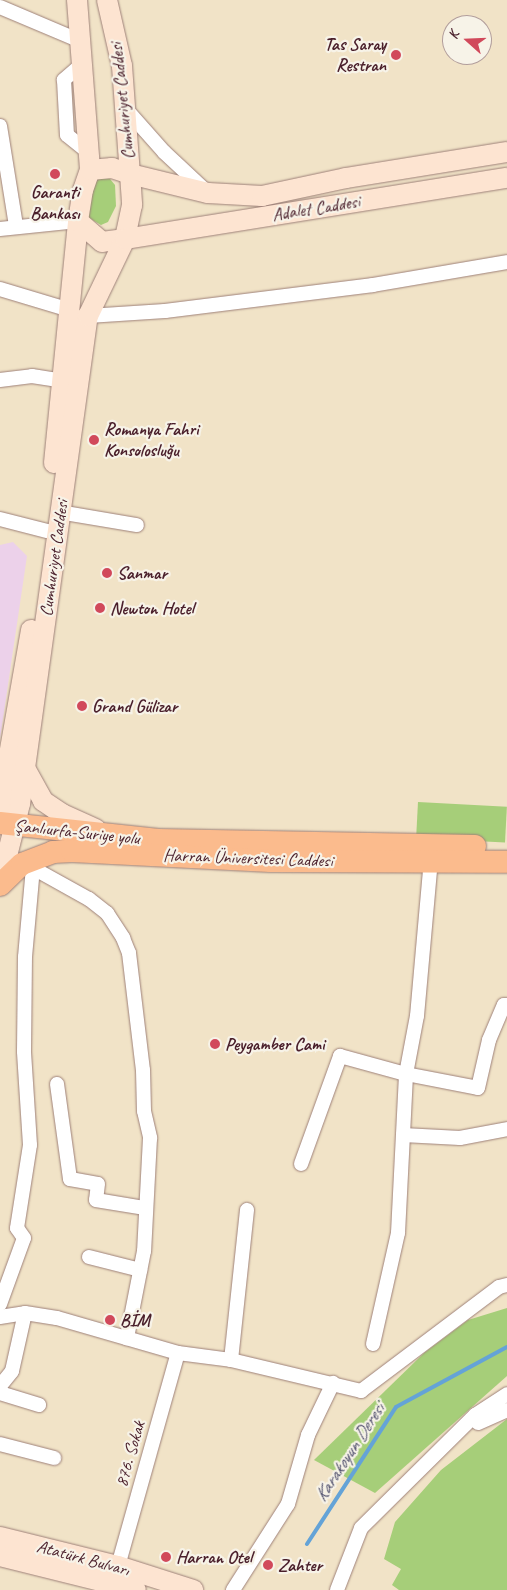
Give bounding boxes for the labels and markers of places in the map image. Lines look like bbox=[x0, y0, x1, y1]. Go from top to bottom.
place label: Tas Saray Restran bbox=[324, 34, 386, 76]
marker: Tas Saray Restran bbox=[390, 49, 402, 61]
marker: Garanti Bankası bbox=[49, 168, 61, 180]
place label: Garanti Bankası bbox=[30, 182, 80, 224]
place label: Romanya Fahri Konsolosluğu bbox=[104, 419, 198, 462]
marker: Romanya Fahri Konsolosluğu bbox=[88, 434, 100, 446]
place label: Sanmar bbox=[117, 562, 167, 584]
marker: Sanmar bbox=[101, 567, 113, 579]
place label: Newton Hotel bbox=[110, 597, 194, 619]
marker: Newton Hotel bbox=[94, 602, 106, 614]
place label: Grand Gülizar bbox=[92, 695, 177, 717]
marker: Grand Gülizar bbox=[76, 700, 88, 712]
place label: Peygamber Cami bbox=[225, 1033, 325, 1055]
marker: Peygamber Cami bbox=[209, 1038, 221, 1050]
place label: BİM bbox=[120, 1309, 150, 1331]
marker: BİM bbox=[104, 1314, 116, 1326]
place label: Harran Otel bbox=[176, 1546, 252, 1568]
marker: Harran Otel bbox=[160, 1551, 172, 1563]
place label: Zahter bbox=[278, 1554, 322, 1576]
marker: Zahter bbox=[262, 1559, 274, 1571]

